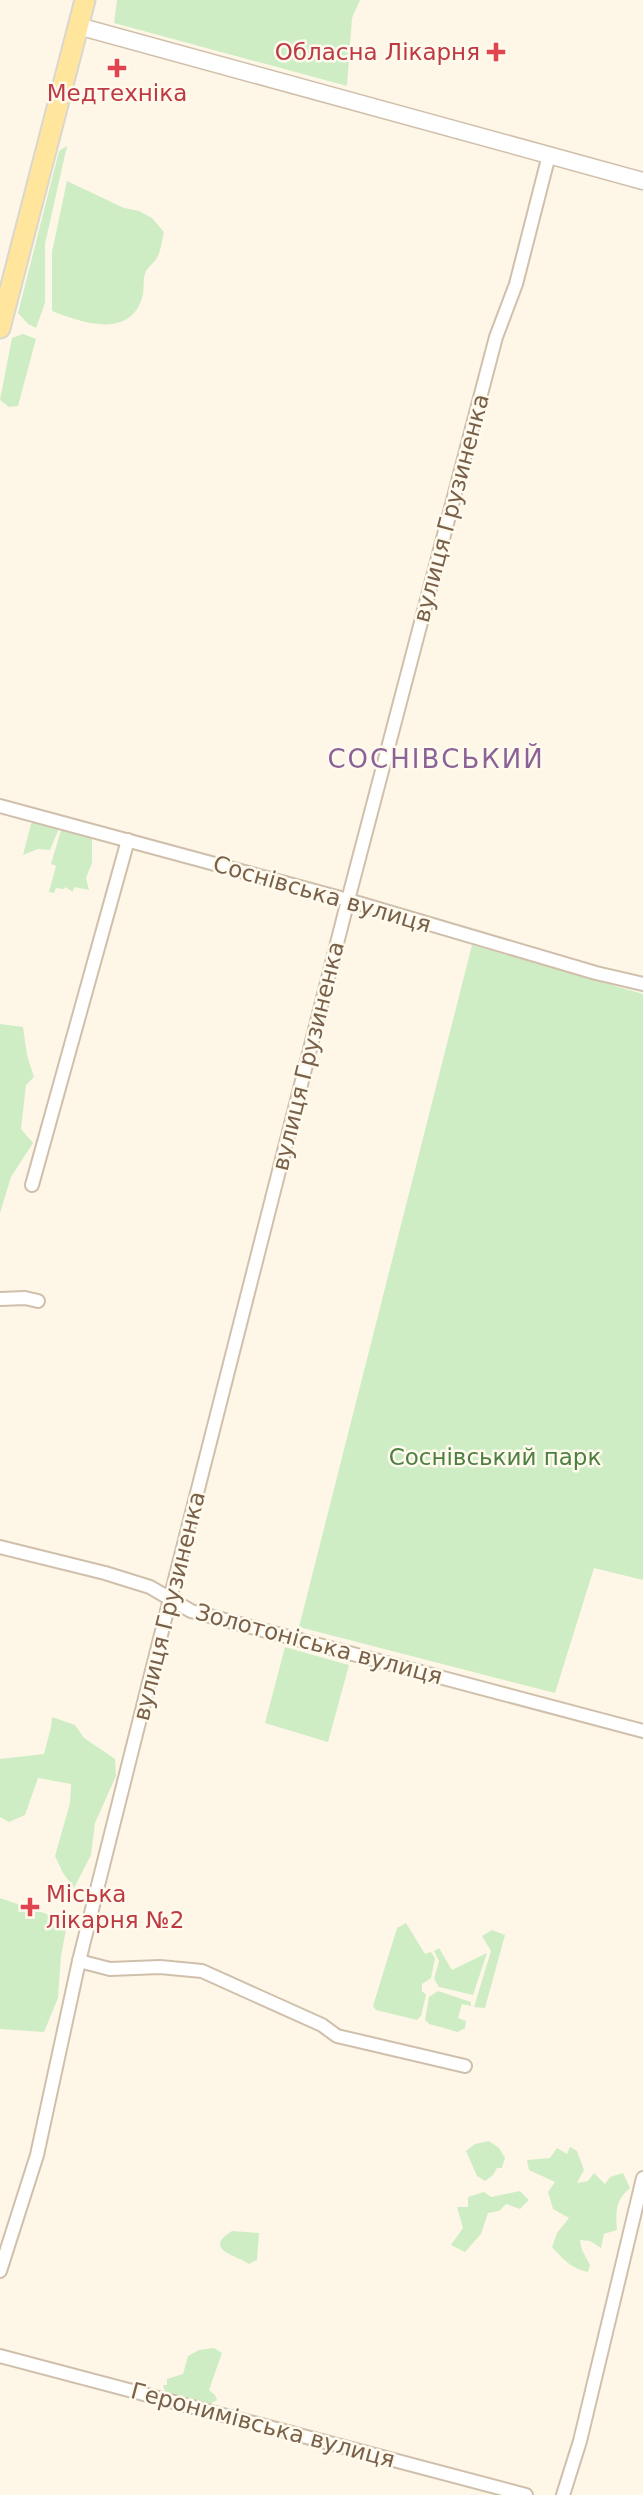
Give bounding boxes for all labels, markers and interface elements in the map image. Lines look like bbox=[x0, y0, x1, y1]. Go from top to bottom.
place label: Обласна Лікарня bbox=[275, 39, 480, 65]
marker: Обласна Лікарня bbox=[486, 42, 506, 62]
marker: Медтехніка bbox=[109, 60, 125, 76]
place label: Медтехніка bbox=[47, 80, 187, 106]
street label: вулиця Грузиненка bbox=[408, 391, 494, 625]
district label: СОСНІВСЬКИЙ bbox=[327, 743, 545, 774]
street label: Соснівська вулиця bbox=[210, 850, 434, 938]
street label: вулиця Грузиненка bbox=[267, 939, 349, 1173]
park label: Соснівський парк bbox=[389, 1444, 601, 1470]
street label: вулиця Грузиненка bbox=[128, 1489, 210, 1723]
street label: Золотоніська вулиця bbox=[193, 1599, 445, 1689]
place label: Міська лікарня №2 bbox=[46, 1881, 184, 1933]
marker: Міська лікарня №2 bbox=[20, 1897, 40, 1917]
street label: Геронимівська вулиця bbox=[128, 2377, 398, 2473]

